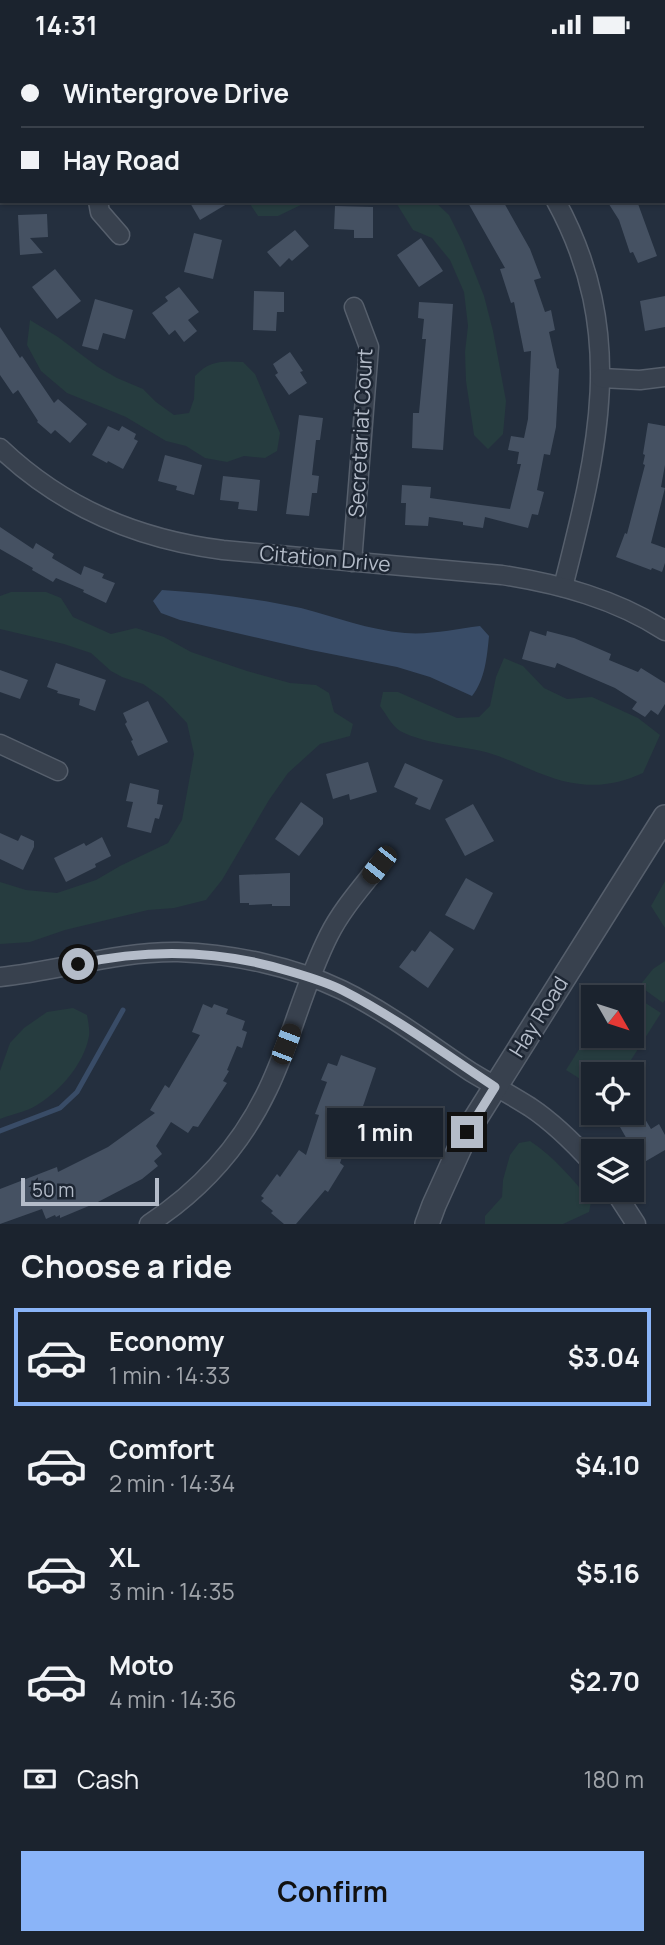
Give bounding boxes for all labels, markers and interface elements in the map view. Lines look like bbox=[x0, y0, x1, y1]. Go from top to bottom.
text: 14:31 bbox=[35, 7, 98, 43]
text: Wintergrove Drive bbox=[63, 75, 289, 111]
text: Hay Road bbox=[63, 142, 180, 178]
street label: Secretariat Court bbox=[342, 348, 378, 518]
street label: Citation Drive bbox=[258, 538, 392, 578]
car bbox=[358, 842, 401, 888]
route start bbox=[62, 948, 94, 980]
street label: Hay Road bbox=[502, 971, 574, 1062]
north arrow bbox=[581, 985, 644, 1048]
map controls bbox=[581, 985, 644, 1202]
car bbox=[269, 1021, 304, 1067]
button: locate bbox=[581, 1062, 644, 1125]
callout: 1 min bbox=[327, 1107, 442, 1157]
text: 1 min bbox=[357, 1116, 413, 1148]
route end bbox=[451, 1116, 483, 1148]
button: layers bbox=[581, 1139, 644, 1202]
scale bar bbox=[21, 1175, 159, 1207]
text: 50 m bbox=[32, 1177, 74, 1203]
text: Choose a ride bbox=[21, 1244, 232, 1288]
text: Economy bbox=[109, 1323, 224, 1359]
icon: car bbox=[25, 1326, 88, 1389]
text: $3.04 bbox=[568, 1339, 640, 1375]
text: 1 min · 14:33 bbox=[109, 1359, 230, 1391]
text: Comfort bbox=[109, 1431, 215, 1467]
icon: car bbox=[25, 1434, 88, 1497]
text: $4.10 bbox=[575, 1447, 640, 1483]
text: 2 min · 14:34 bbox=[109, 1467, 235, 1499]
text: XL bbox=[109, 1539, 140, 1575]
icon: car bbox=[25, 1542, 88, 1605]
text: $5.16 bbox=[576, 1555, 640, 1591]
text: 3 min · 14:35 bbox=[109, 1575, 235, 1607]
text: Moto bbox=[109, 1647, 174, 1683]
icon: car bbox=[25, 1650, 88, 1713]
text: $2.70 bbox=[569, 1663, 640, 1699]
text: 4 min · 14:36 bbox=[109, 1683, 237, 1715]
icon: cash bbox=[21, 1760, 59, 1798]
text: Cash bbox=[77, 1761, 139, 1797]
text: 180 m bbox=[584, 1763, 644, 1795]
button: Confirm bbox=[21, 1851, 644, 1931]

